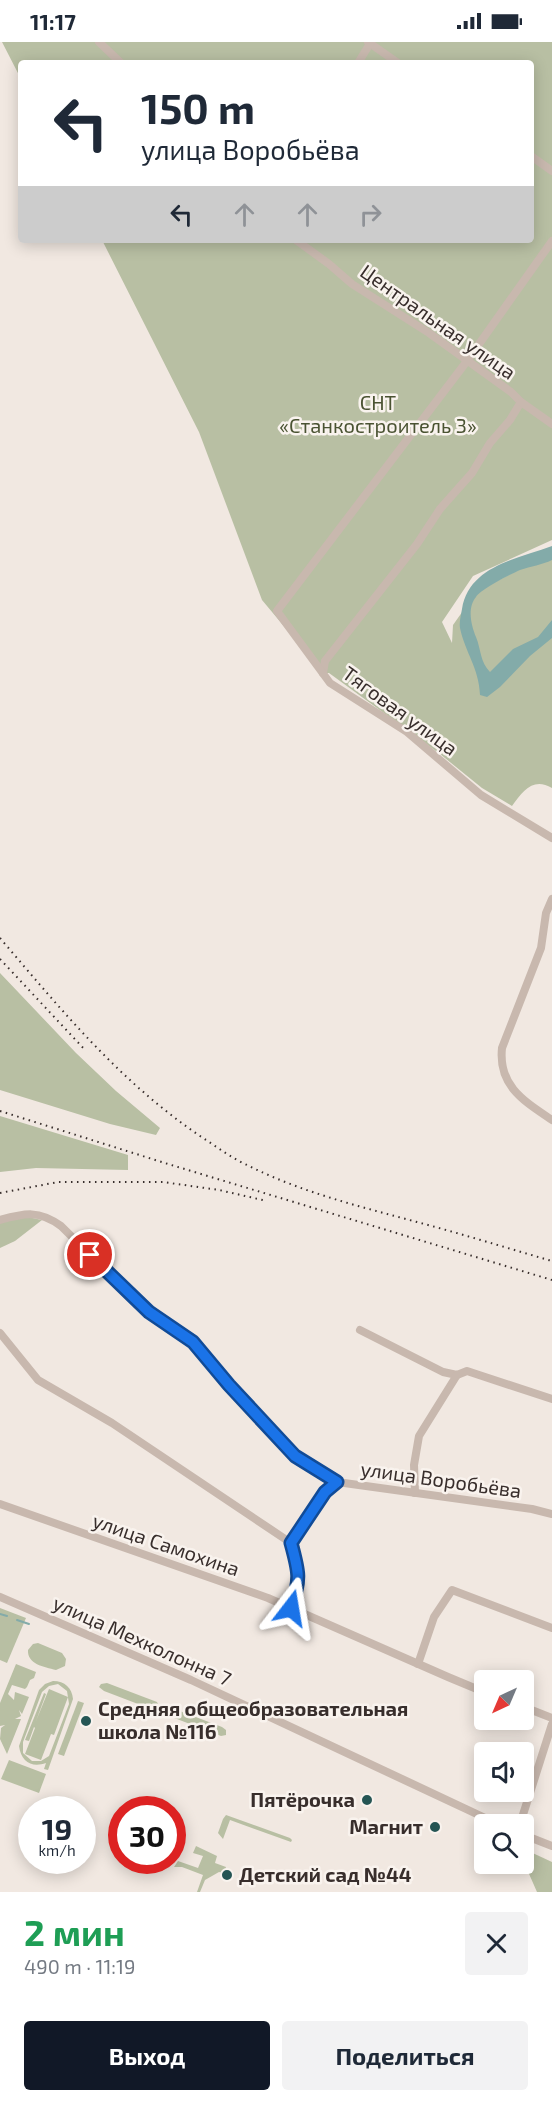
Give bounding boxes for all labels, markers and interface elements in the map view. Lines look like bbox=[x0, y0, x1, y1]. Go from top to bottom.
text: 11:17 bbox=[30, 8, 76, 34]
text: 150 m bbox=[141, 82, 255, 132]
icon: left bbox=[42, 84, 120, 162]
text: улица Воробьёва bbox=[141, 133, 360, 165]
icon: left bbox=[165, 198, 198, 231]
icon: ahead bbox=[228, 198, 261, 231]
icon: ahead bbox=[291, 198, 324, 231]
icon: right bbox=[354, 198, 387, 231]
street label: Центральная улица bbox=[356, 259, 521, 385]
park label: СНТ «Станкостроитель 3» bbox=[279, 390, 477, 437]
street label: Тяговая улица bbox=[338, 660, 463, 761]
pin bbox=[64, 1229, 115, 1280]
icon: arrive bbox=[73, 1238, 106, 1271]
street label: улица Воробьёва bbox=[359, 1456, 523, 1503]
street label: улица Самохина bbox=[89, 1508, 243, 1581]
position arrow bbox=[259, 1576, 323, 1640]
street label: улица Мехколонна 7 bbox=[49, 1590, 235, 1691]
north arrow bbox=[474, 1670, 534, 1730]
map controls bbox=[474, 1670, 534, 1874]
place label: Средняя общеобразовательная школа №116 bbox=[98, 1696, 408, 1743]
marker: Средняя общеобразовательная школа №116 bbox=[79, 1714, 93, 1728]
button: sound bbox=[474, 1742, 534, 1802]
place label: Пятёрочка bbox=[250, 1787, 355, 1811]
marker: Пятёрочка bbox=[360, 1793, 374, 1807]
speed limit sign: 30 bbox=[108, 1796, 186, 1874]
text: 19 bbox=[42, 1810, 72, 1846]
place label: Магнит bbox=[349, 1814, 423, 1838]
button: search bbox=[474, 1814, 534, 1874]
marker: Магнит bbox=[428, 1820, 442, 1834]
text: km/h bbox=[38, 1841, 76, 1859]
place label: Детский сад №44 bbox=[239, 1862, 412, 1886]
marker: Детский сад №44 bbox=[220, 1868, 234, 1882]
text: 2 мин bbox=[24, 1910, 125, 1953]
button: close bbox=[465, 1912, 528, 1975]
text: 490 m · 11:19 bbox=[24, 1954, 135, 1978]
button: Выход bbox=[24, 2021, 270, 2090]
button: Поделиться bbox=[282, 2021, 528, 2090]

